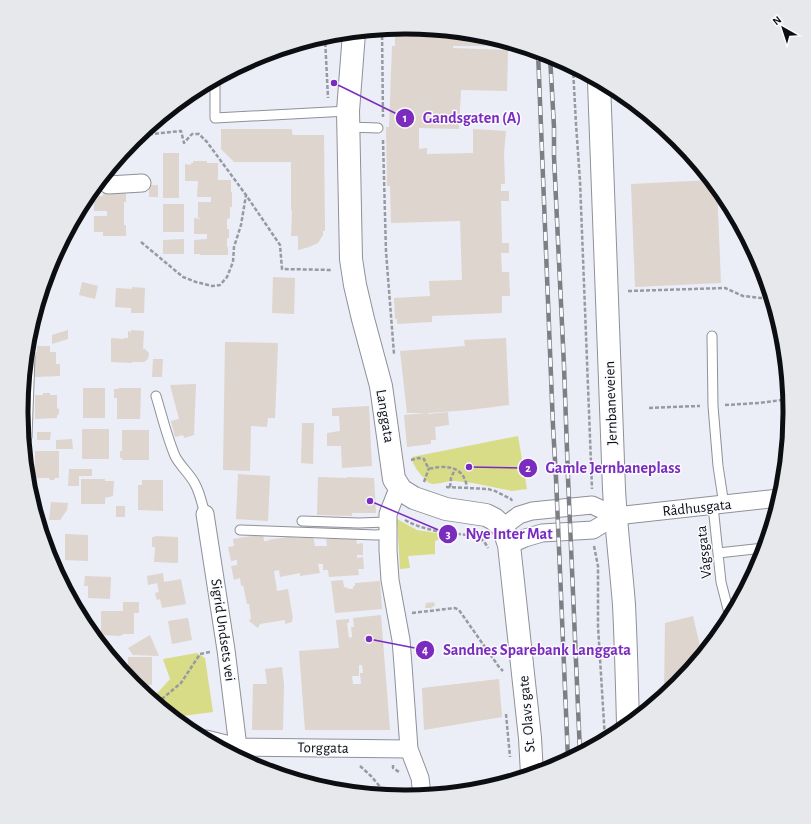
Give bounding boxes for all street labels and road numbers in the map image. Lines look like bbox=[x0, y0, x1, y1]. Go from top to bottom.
street label: Jernbaneveien bbox=[602, 361, 620, 445]
street label: Langgata bbox=[373, 388, 397, 444]
street label: Rådhusgata bbox=[662, 497, 732, 519]
street label: Vågsgata bbox=[694, 525, 714, 579]
street label: Sigrid Undsets vei bbox=[208, 578, 238, 682]
street label: St. Olavs gate bbox=[516, 675, 538, 753]
street label: Torggata bbox=[297, 740, 349, 756]

